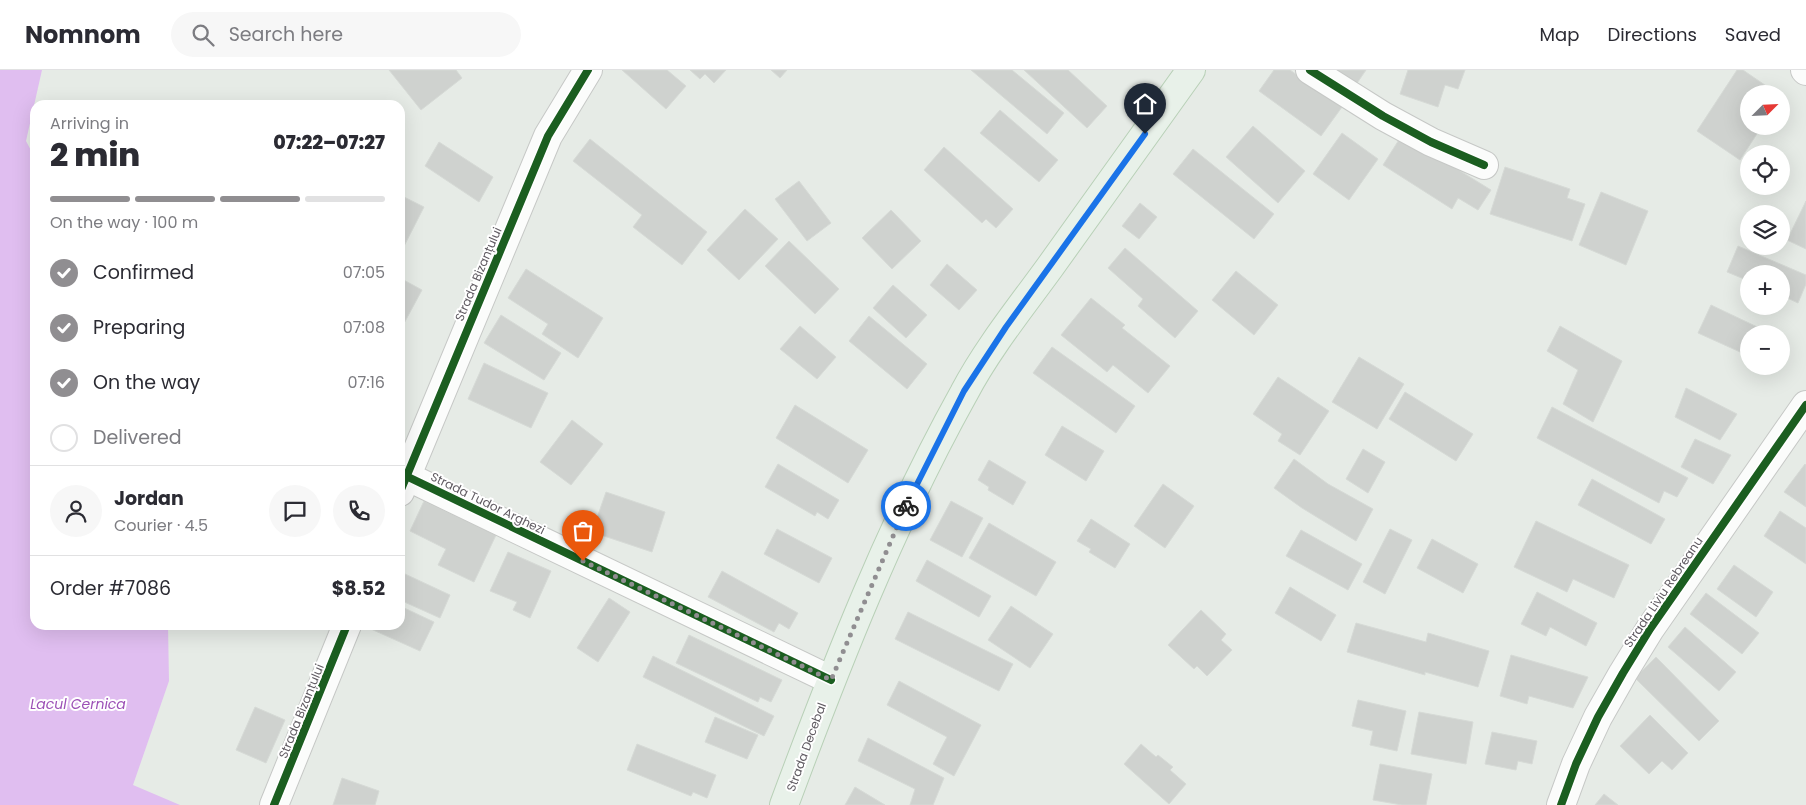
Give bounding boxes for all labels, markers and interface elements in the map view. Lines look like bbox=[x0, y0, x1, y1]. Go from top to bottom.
search box bbox=[171, 12, 521, 57]
text: Nomnom bbox=[25, 18, 141, 51]
icon: search bbox=[189, 21, 217, 49]
text: Search here bbox=[229, 21, 343, 48]
text: Map bbox=[1540, 22, 1579, 47]
text: Directions bbox=[1607, 22, 1697, 47]
text: Saved bbox=[1725, 22, 1781, 47]
pin bbox=[1124, 83, 1166, 134]
north arrow bbox=[1740, 85, 1790, 135]
map controls bbox=[1740, 85, 1790, 375]
icon: home bbox=[1131, 90, 1159, 118]
text: Arriving in bbox=[50, 112, 129, 135]
text: 07:22–07:27 bbox=[273, 129, 385, 156]
text: 2 min bbox=[50, 132, 140, 177]
button: locate bbox=[1740, 145, 1790, 195]
button: layers bbox=[1740, 205, 1790, 255]
text: On the way · 100 m bbox=[50, 211, 198, 234]
street label: Strada Bizanțului bbox=[451, 224, 506, 324]
icon: check bbox=[50, 259, 78, 287]
text: Confirmed bbox=[93, 259, 194, 286]
text: 07:05 bbox=[343, 261, 385, 284]
button: + bbox=[1740, 265, 1790, 315]
icon: check bbox=[50, 314, 78, 342]
text: Preparing bbox=[93, 314, 185, 341]
text: 07:08 bbox=[343, 316, 385, 339]
button: − bbox=[1740, 325, 1790, 375]
icon: check bbox=[50, 369, 78, 397]
text: On the way bbox=[93, 369, 200, 396]
text: 07:16 bbox=[348, 371, 385, 394]
text: Delivered bbox=[93, 424, 182, 451]
street label: Strada Tudor Arghezi bbox=[428, 468, 548, 538]
courier bbox=[881, 481, 931, 531]
button: person bbox=[50, 485, 102, 537]
text: Jordan bbox=[114, 485, 184, 512]
button: chat bbox=[269, 485, 321, 537]
button: phone bbox=[333, 485, 385, 537]
icon: bike bbox=[892, 492, 920, 520]
pin bbox=[562, 510, 604, 561]
text: Courier · 4.5 bbox=[114, 514, 208, 537]
icon: bag bbox=[569, 517, 597, 545]
street label: Strada Liviu Rebreanu bbox=[1620, 533, 1706, 651]
text: Order #7086 bbox=[50, 575, 171, 602]
text: $8.52 bbox=[332, 575, 385, 602]
street label: Strada Bizanțului bbox=[274, 661, 328, 761]
water label: Lacul Cernica bbox=[30, 694, 126, 714]
street label: Strada Decebal bbox=[782, 700, 830, 794]

